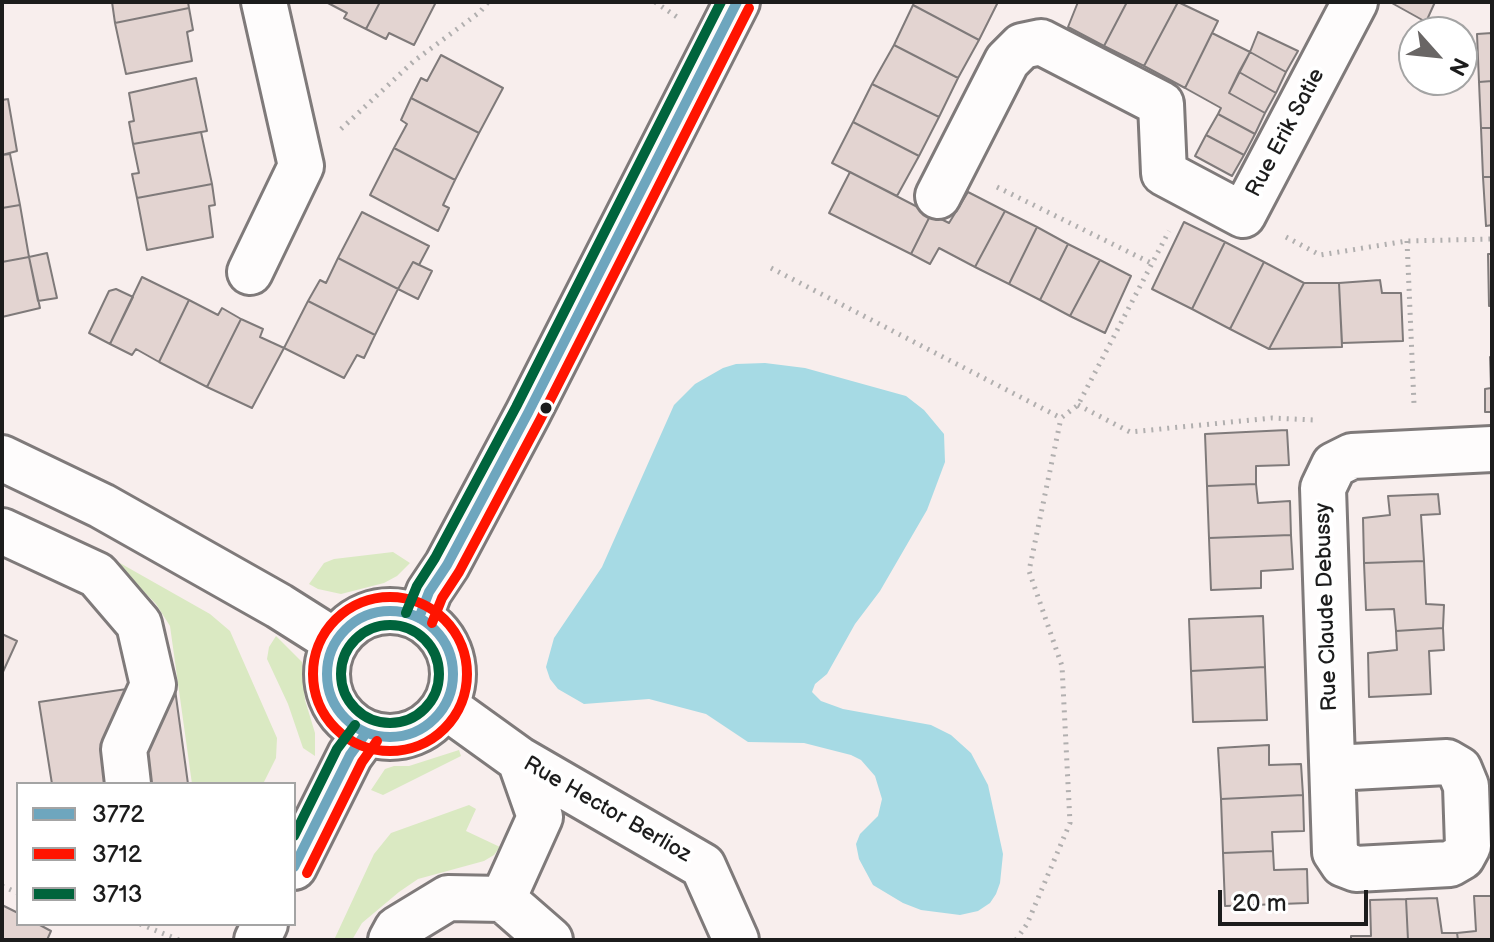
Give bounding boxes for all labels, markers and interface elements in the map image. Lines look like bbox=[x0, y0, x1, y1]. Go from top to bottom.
north arrow bbox=[1398, 16, 1478, 96]
text: N bbox=[1442, 53, 1474, 80]
street label: Rue Erik Satie bbox=[1241, 64, 1331, 202]
unlabelled marker bbox=[538, 400, 554, 416]
street label: Rue Claude Debussy bbox=[1310, 502, 1344, 712]
street label: Rue Hector Berlioz bbox=[519, 751, 695, 869]
legend bbox=[16, 782, 296, 926]
text: 3772 bbox=[92, 800, 145, 829]
text: 3712 bbox=[92, 840, 142, 869]
scale bar bbox=[1222, 874, 1372, 924]
text: 3713 bbox=[92, 880, 143, 909]
text: 20 m bbox=[1232, 889, 1287, 918]

